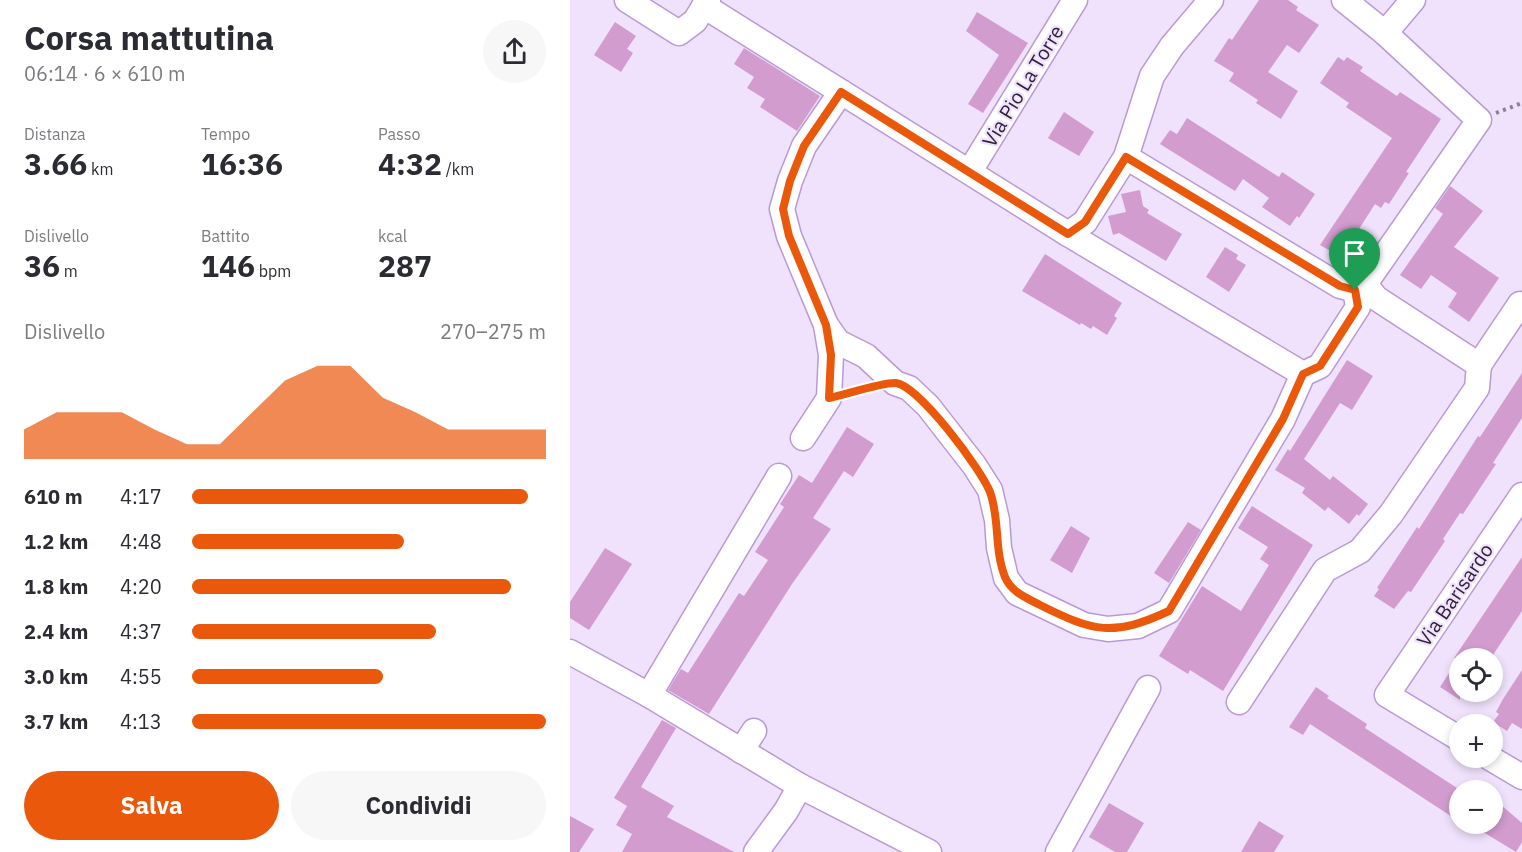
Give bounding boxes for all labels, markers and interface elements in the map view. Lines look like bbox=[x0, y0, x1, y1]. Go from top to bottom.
text: Corsa mattutina bbox=[24, 16, 274, 59]
button: share bbox=[483, 20, 546, 83]
street label: Via Pio La Torre bbox=[975, 20, 1070, 152]
text: 06:14 · 6 × 610 m bbox=[24, 60, 185, 87]
text: Distanza bbox=[24, 124, 86, 144]
text: Tempo bbox=[201, 124, 250, 144]
text: Passo bbox=[378, 124, 421, 144]
text: 3.66 bbox=[24, 144, 87, 183]
text: 16:36 bbox=[201, 144, 283, 183]
text: 4:32 bbox=[378, 144, 442, 183]
text: km bbox=[87, 159, 114, 179]
text: /km bbox=[442, 159, 474, 179]
text: Dislivello bbox=[24, 226, 89, 246]
text: Battito bbox=[201, 226, 250, 246]
text: kcal bbox=[378, 226, 407, 246]
pin bbox=[1329, 228, 1380, 290]
icon: arrive bbox=[1338, 237, 1371, 270]
text: 36 bbox=[24, 246, 60, 285]
text: 146 bbox=[201, 246, 255, 285]
text: 287 bbox=[378, 246, 432, 285]
text: m bbox=[60, 261, 78, 281]
text: bpm bbox=[255, 261, 291, 281]
text: Dislivello bbox=[24, 318, 105, 345]
text: 270–275 m bbox=[440, 318, 546, 345]
text: 610 m bbox=[24, 483, 83, 510]
text: 4:17 bbox=[120, 483, 162, 510]
text: 1.2 km bbox=[24, 528, 88, 555]
text: 4:48 bbox=[120, 528, 162, 555]
street label: Via Barisardo bbox=[1410, 538, 1499, 652]
text: 1.8 km bbox=[24, 573, 88, 600]
text: 4:20 bbox=[120, 573, 162, 600]
text: 2.4 km bbox=[24, 618, 88, 645]
text: 4:37 bbox=[120, 618, 162, 645]
map controls bbox=[1449, 648, 1503, 834]
button: locate bbox=[1449, 648, 1503, 702]
text: 3.0 km bbox=[24, 663, 88, 690]
text: 4:55 bbox=[120, 663, 162, 690]
text: 3.7 km bbox=[24, 708, 88, 735]
text: 4:13 bbox=[120, 708, 162, 735]
button: + bbox=[1449, 714, 1503, 768]
button: Salva bbox=[24, 771, 279, 840]
button: Condividi bbox=[291, 771, 546, 840]
button: − bbox=[1449, 780, 1503, 834]

